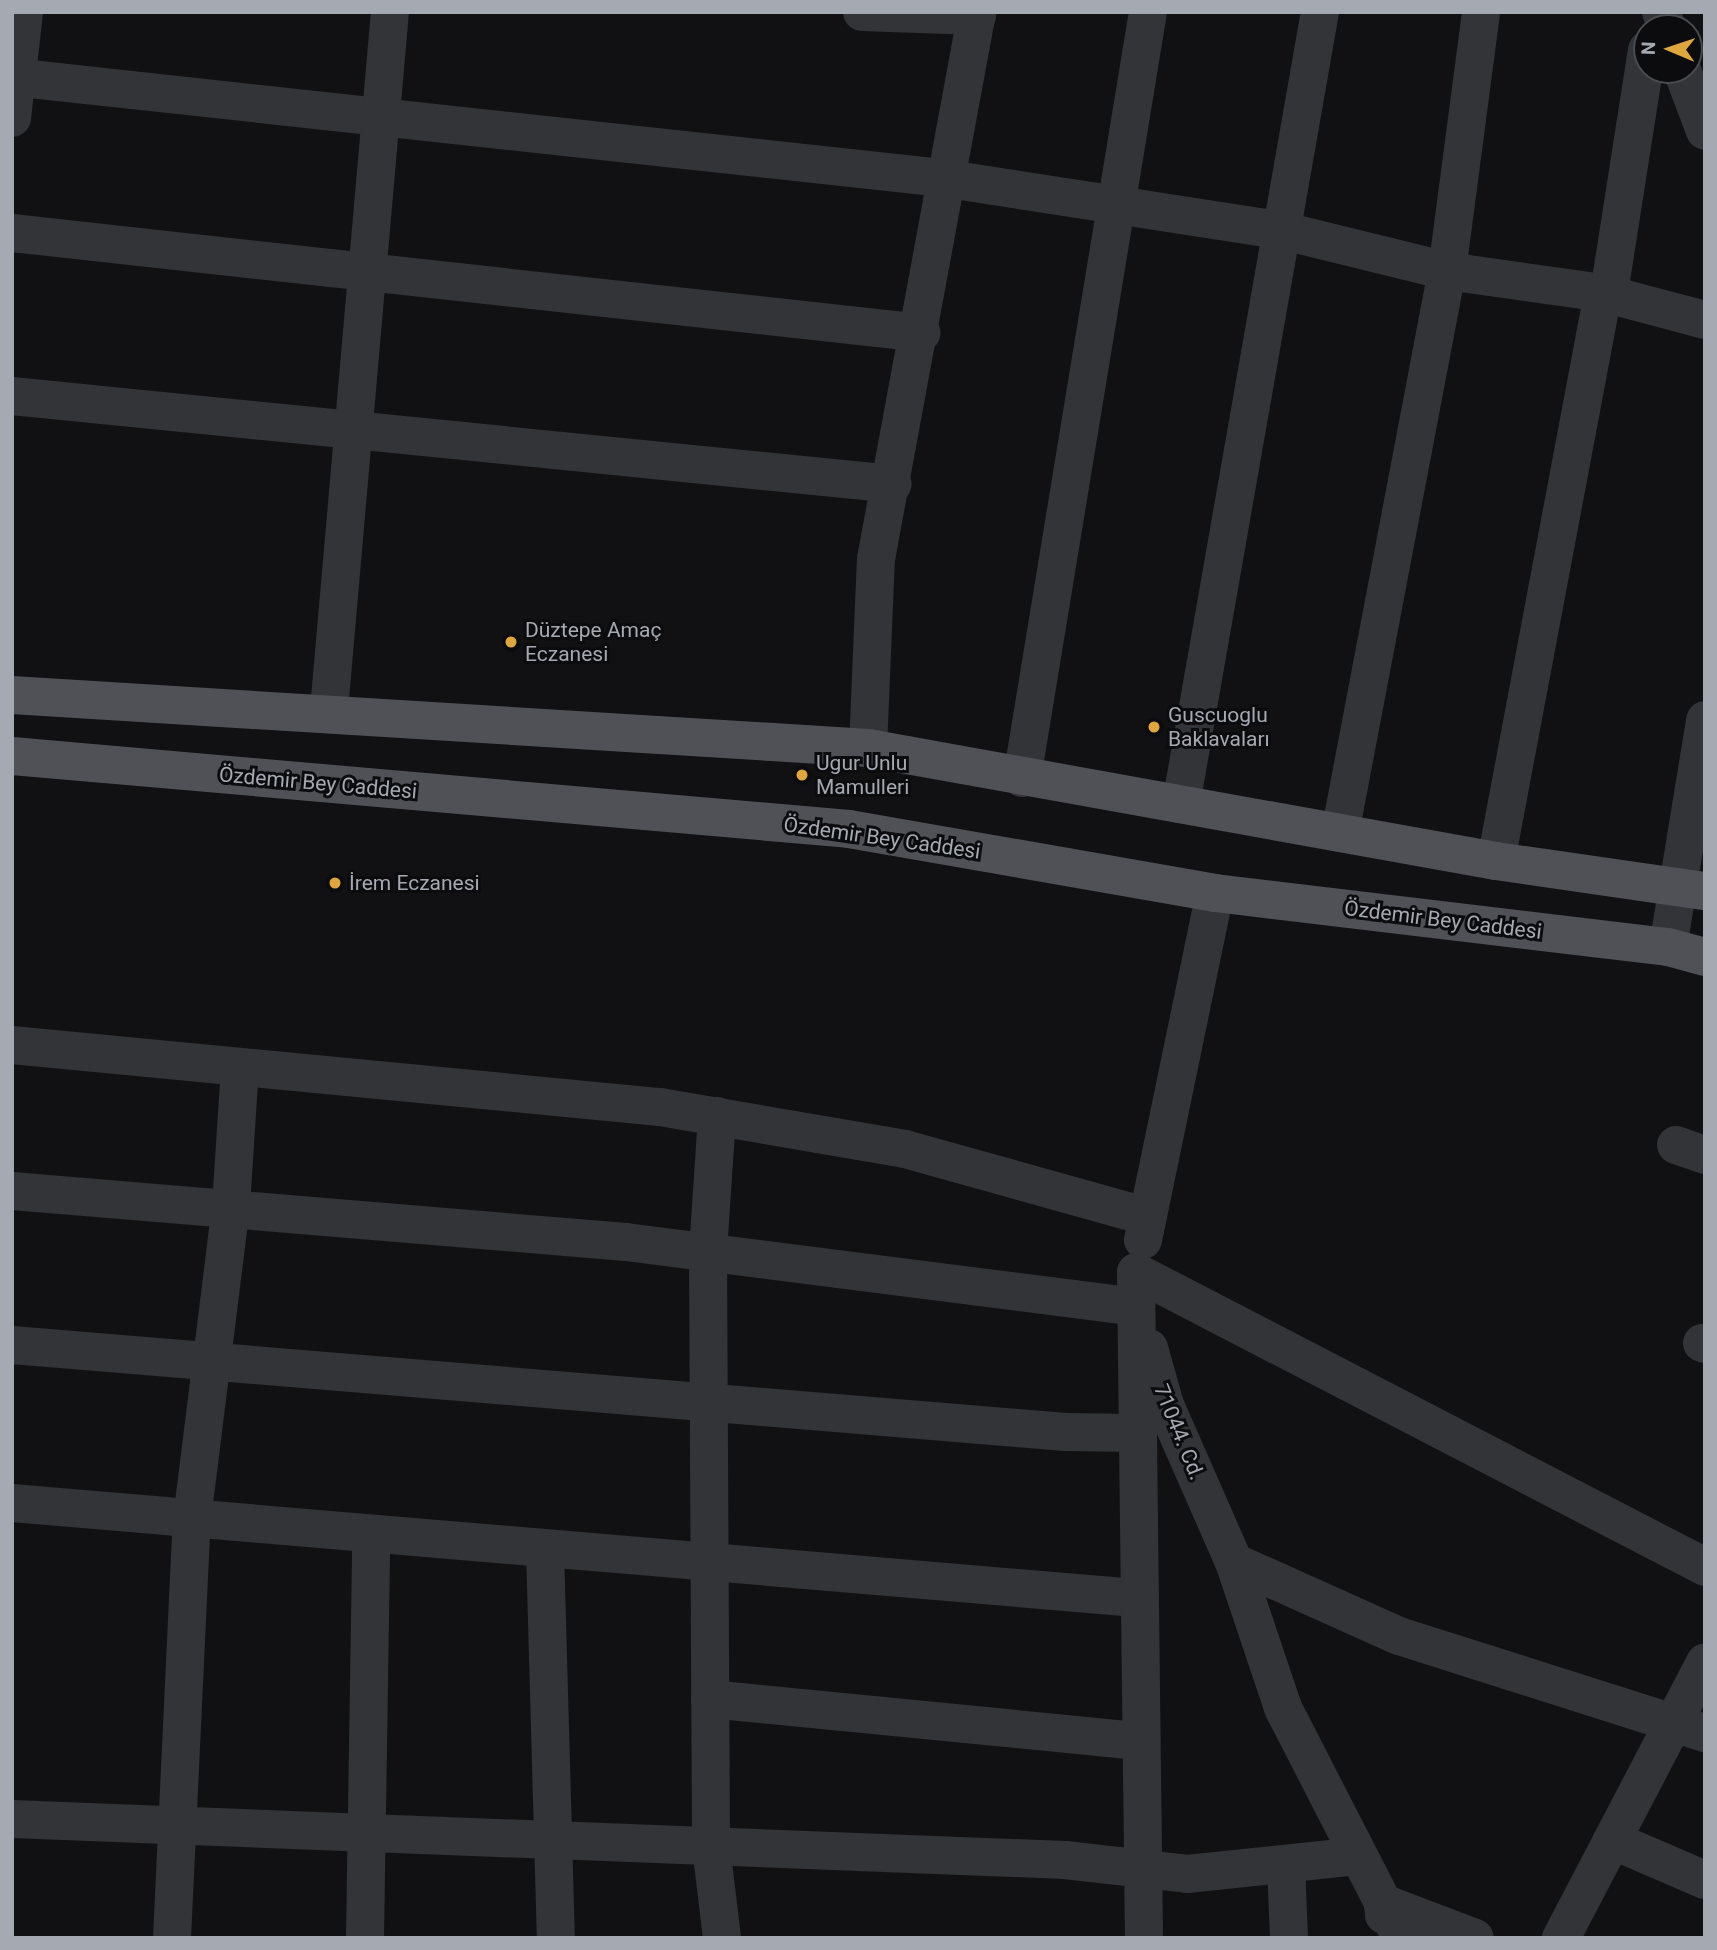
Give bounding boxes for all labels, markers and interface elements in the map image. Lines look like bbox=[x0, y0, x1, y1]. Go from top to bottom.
north arrow bbox=[1633, 14, 1703, 84]
text: N bbox=[1637, 41, 1660, 55]
place label: Düztepe Amaç Eczanesi bbox=[525, 617, 661, 667]
marker: Düztepe Amaç Eczanesi bbox=[503, 634, 519, 650]
place label: Guscuoglu Baklavaları bbox=[1168, 702, 1270, 752]
marker: Guscuoglu Baklavaları bbox=[1146, 719, 1162, 735]
place label: Ugur Unlu Mamulleri bbox=[816, 750, 909, 800]
street label: Özdemir Bey Caddesi bbox=[218, 762, 418, 804]
marker: Ugur Unlu Mamulleri bbox=[794, 767, 810, 783]
street label: Özdemir Bey Caddesi bbox=[782, 812, 982, 864]
place label: İrem Eczanesi bbox=[349, 870, 480, 896]
marker: İrem Eczanesi bbox=[327, 875, 343, 891]
street label: Özdemir Bey Caddesi bbox=[1343, 895, 1543, 945]
street label: 71044. Cd. bbox=[1148, 1381, 1210, 1483]

